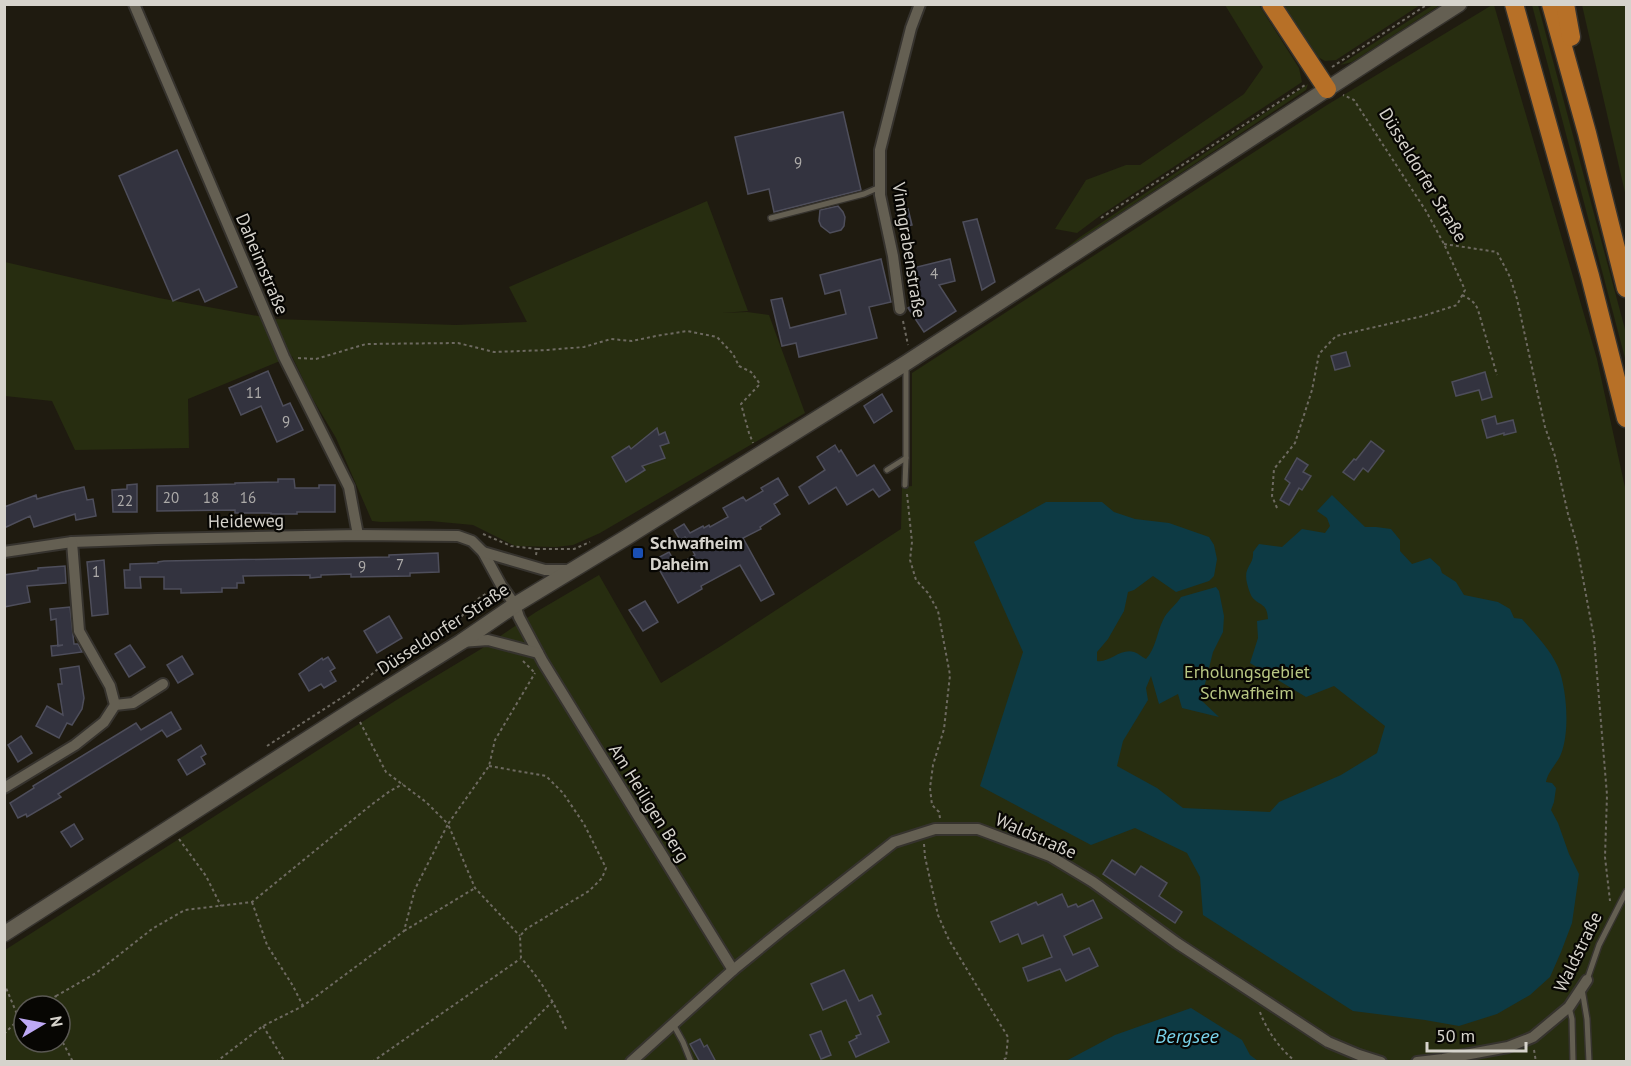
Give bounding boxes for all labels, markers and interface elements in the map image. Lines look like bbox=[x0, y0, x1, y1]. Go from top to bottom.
street label: Düsseldorfer Straße bbox=[1374, 103, 1473, 246]
house number: 9 bbox=[794, 153, 802, 172]
street label: Vinngrabenstraße bbox=[887, 180, 932, 319]
street label: Daheimstraße bbox=[231, 210, 294, 318]
house number: 4 bbox=[930, 264, 938, 283]
house number: 11 bbox=[246, 383, 262, 402]
house number: 9 bbox=[282, 412, 290, 431]
house number: 20 bbox=[163, 488, 179, 507]
house number: 18 bbox=[203, 488, 219, 507]
house number: 16 bbox=[240, 488, 256, 507]
house number: 22 bbox=[117, 491, 133, 510]
street label: Heideweg bbox=[208, 508, 284, 533]
place label: Schwafheim Daheim bbox=[650, 531, 743, 575]
marker: Schwafheim Daheim bbox=[631, 546, 645, 560]
house number: 7 bbox=[396, 555, 404, 574]
house number: 9 bbox=[358, 557, 366, 576]
house number: 1 bbox=[92, 562, 100, 581]
street label: Düsseldorfer Straße bbox=[372, 577, 513, 680]
park label: Erholungsgebiet Schwafheim bbox=[1184, 660, 1310, 704]
street label: Am Heiligen Berg bbox=[604, 739, 695, 866]
street label: Waldstraße bbox=[992, 807, 1080, 864]
street label: Waldstraße bbox=[1548, 908, 1607, 996]
north arrow bbox=[12, 994, 72, 1054]
text: N bbox=[46, 1014, 68, 1028]
scale bar bbox=[1427, 1015, 1526, 1053]
water label: Bergsee bbox=[1155, 1023, 1219, 1049]
text: 50 m bbox=[1436, 1024, 1475, 1047]

